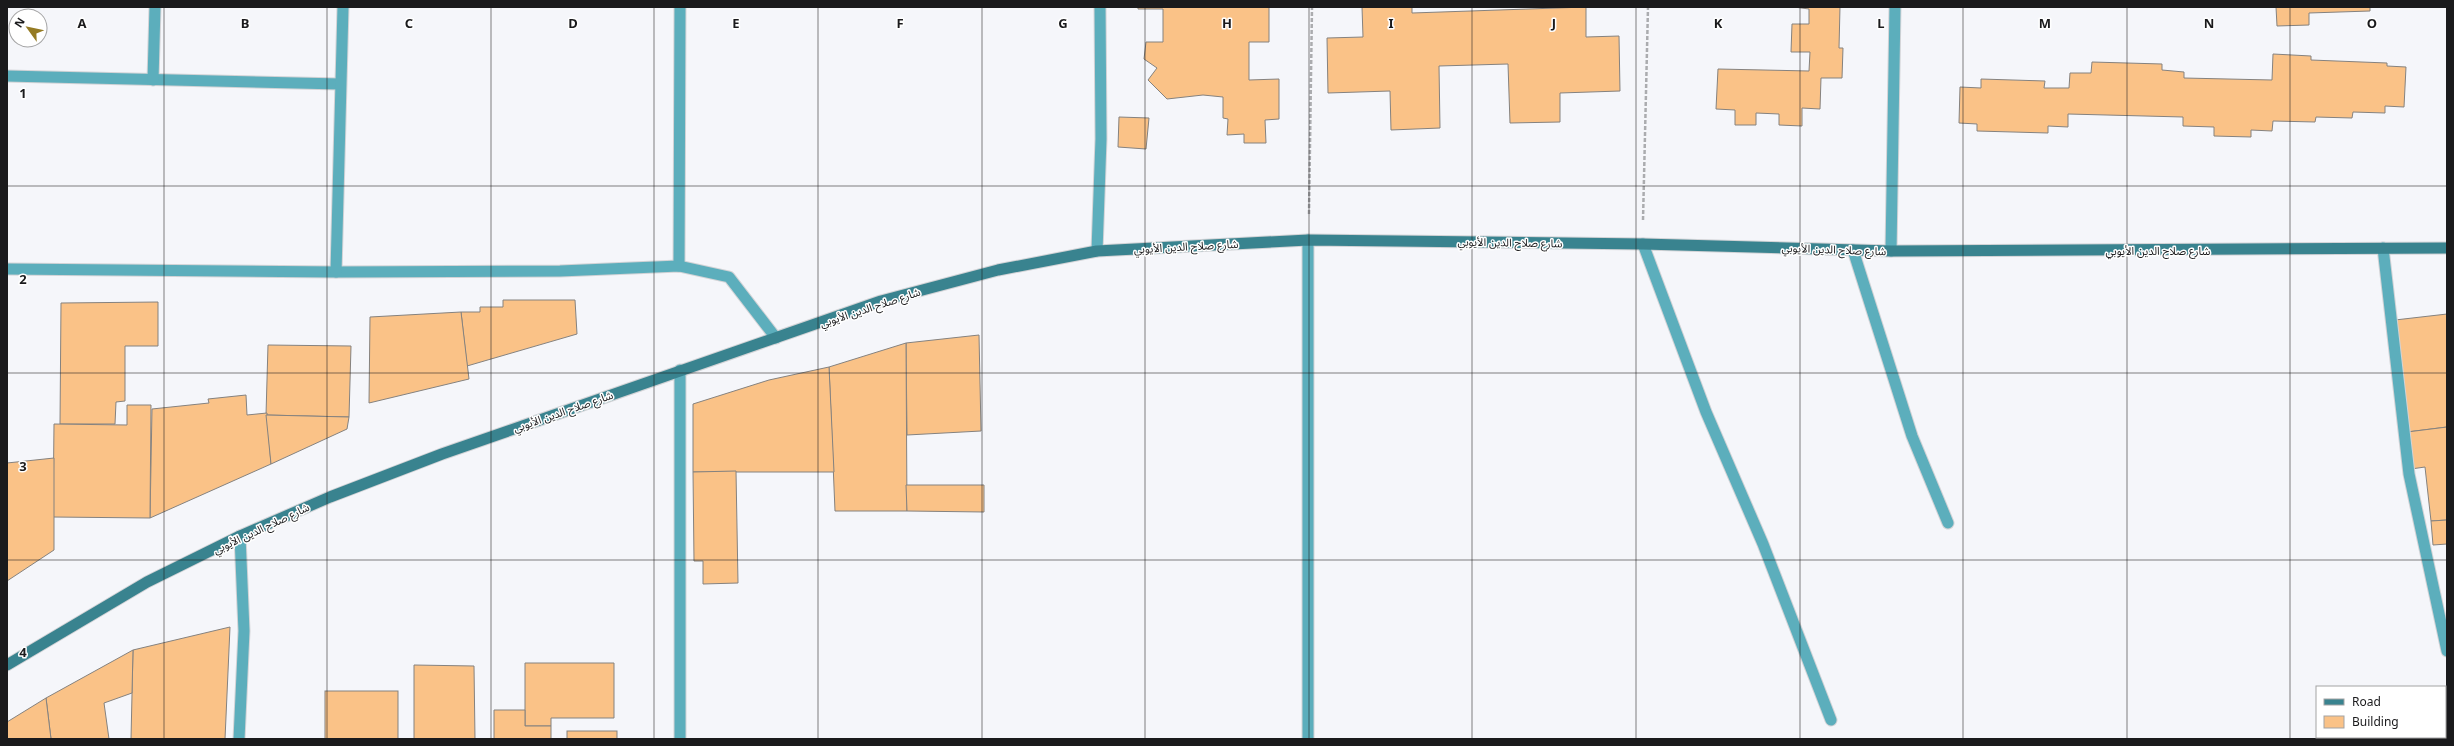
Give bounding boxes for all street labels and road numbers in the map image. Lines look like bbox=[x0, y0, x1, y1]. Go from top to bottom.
street label: شارع صلاح الدين الأيوبي bbox=[1457, 234, 1563, 253]
street label: شارع صلاح الدين الأيوبي bbox=[1133, 236, 1239, 259]
street label: شارع صلاح الدين الأيوبي bbox=[1781, 240, 1887, 261]
street label: شارع صلاح الدين الأيوبي bbox=[2106, 243, 2211, 260]
street label: شارع صلاح الدين الأيوبي bbox=[818, 284, 923, 333]
street label: شارع صلاح الدين الأيوبي bbox=[511, 387, 616, 438]
street label: شارع صلاح الدين الأيوبي bbox=[210, 499, 313, 559]

